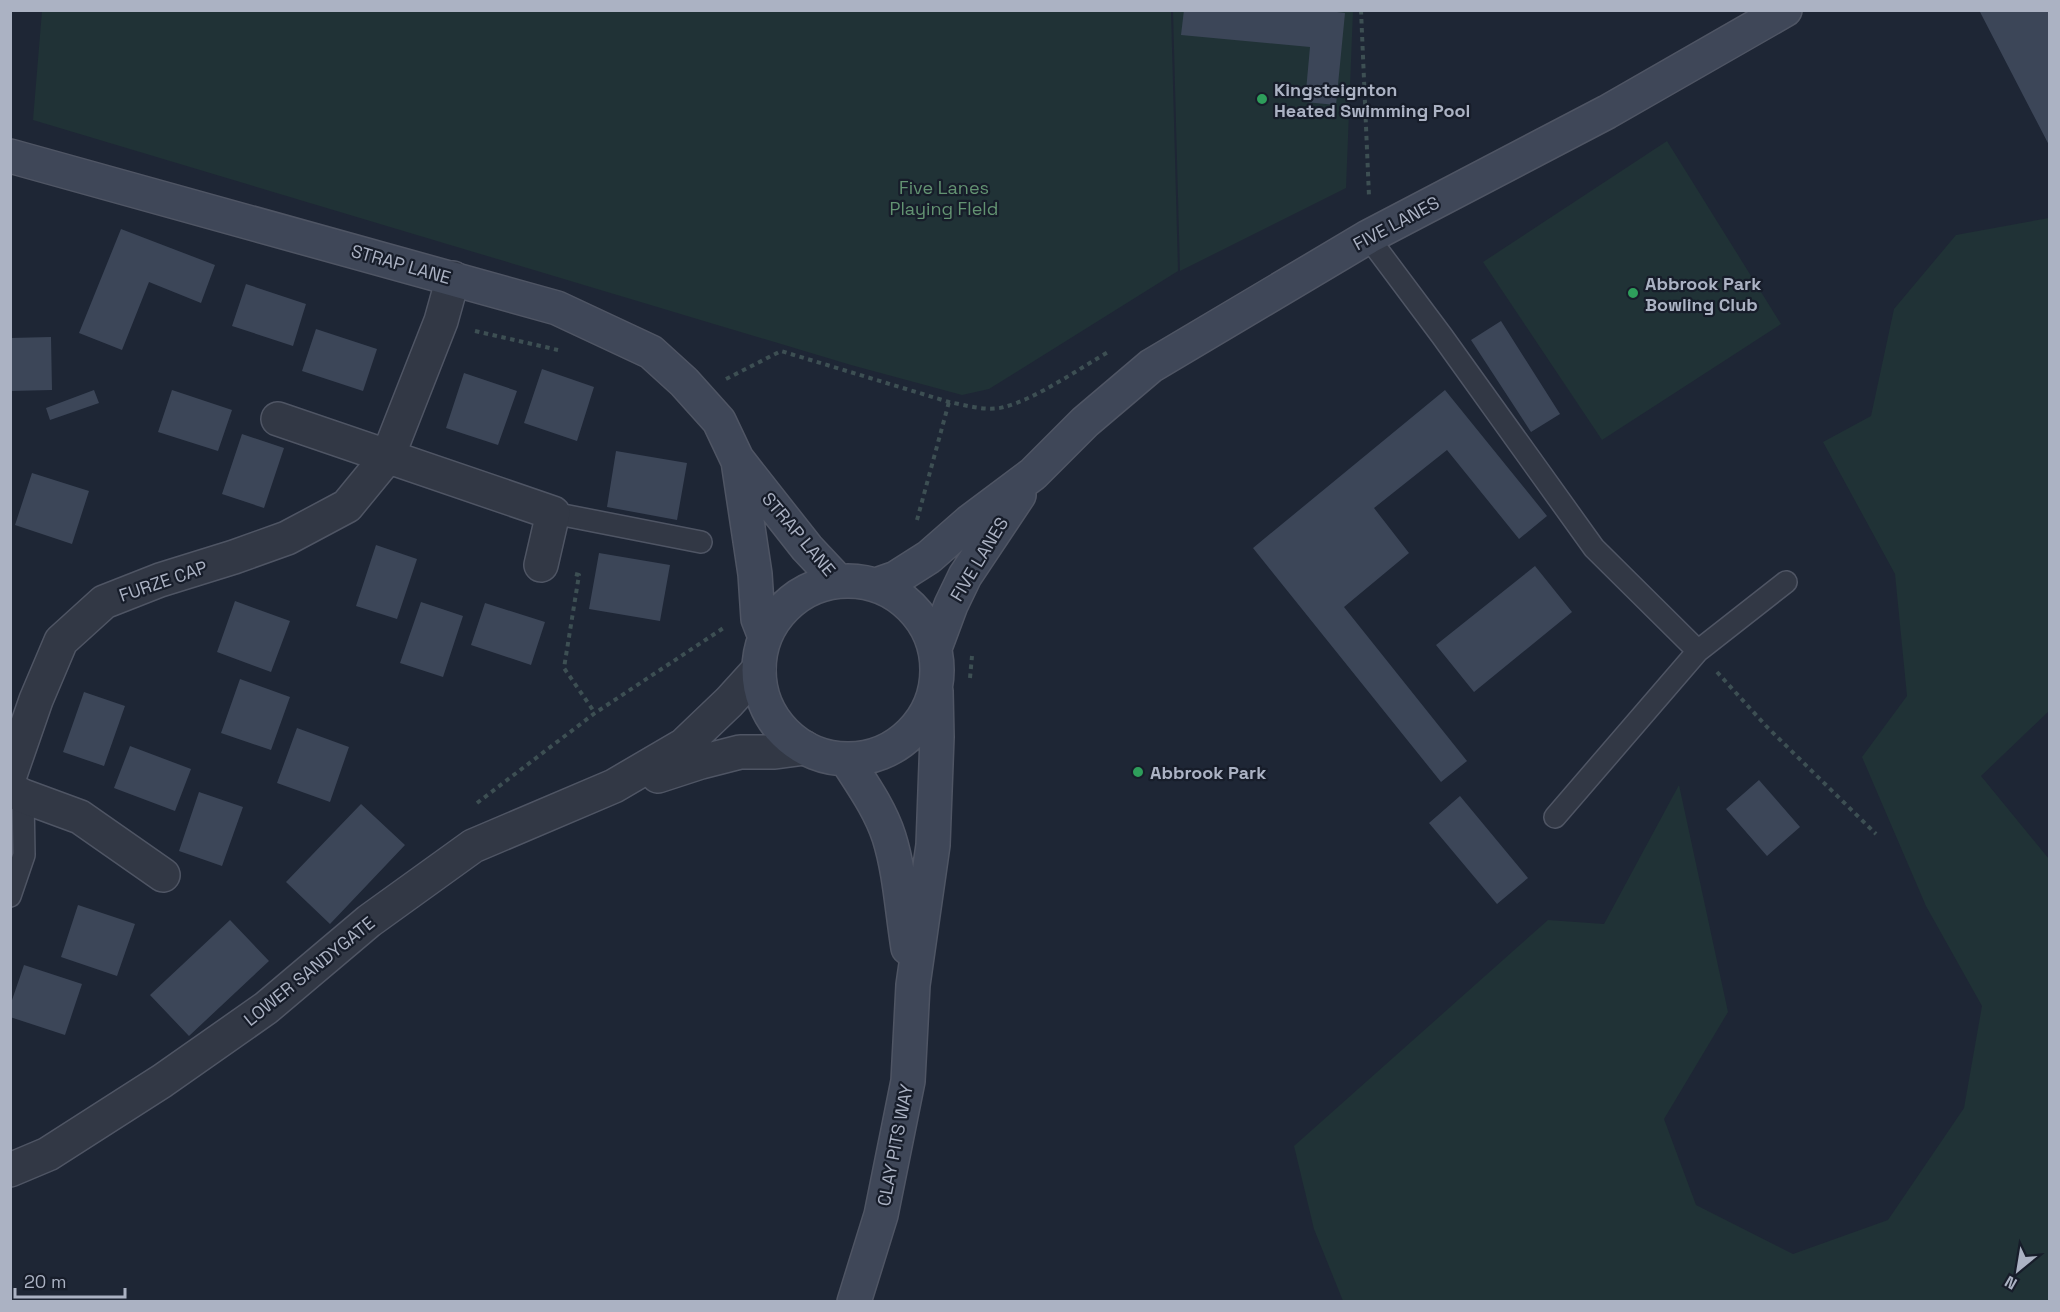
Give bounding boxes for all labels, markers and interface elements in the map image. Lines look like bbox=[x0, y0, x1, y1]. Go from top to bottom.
place label: Kingsteignton Heated Swimming Pool bbox=[1274, 78, 1470, 122]
marker: Kingsteignton Heated Swimming Pool bbox=[1255, 92, 1269, 106]
park label: Five Lanes Playing FIeld bbox=[890, 176, 998, 220]
street label: FIVE LANES bbox=[1349, 191, 1443, 255]
street label: STRAP LANE bbox=[349, 239, 453, 289]
place label: Abbrook Park Bowling Club bbox=[1645, 272, 1761, 316]
marker: Abbrook Park Bowling Club bbox=[1626, 286, 1640, 300]
street label: STRAP LANE bbox=[757, 487, 841, 581]
street label: FIVE LANES bbox=[945, 513, 1013, 605]
street label: FURZE CAP bbox=[116, 555, 210, 607]
place label: Abbrook Park bbox=[1150, 761, 1266, 784]
marker: Abbrook Park bbox=[1131, 765, 1145, 779]
street label: LOWER SANDYGATE bbox=[239, 911, 379, 1031]
street label: CLAY PITS WAY bbox=[872, 1082, 918, 1208]
north arrow bbox=[1988, 1240, 2048, 1300]
scale bar bbox=[15, 1261, 124, 1299]
text: 20 m bbox=[24, 1270, 67, 1293]
text: N bbox=[2001, 1271, 2021, 1294]

